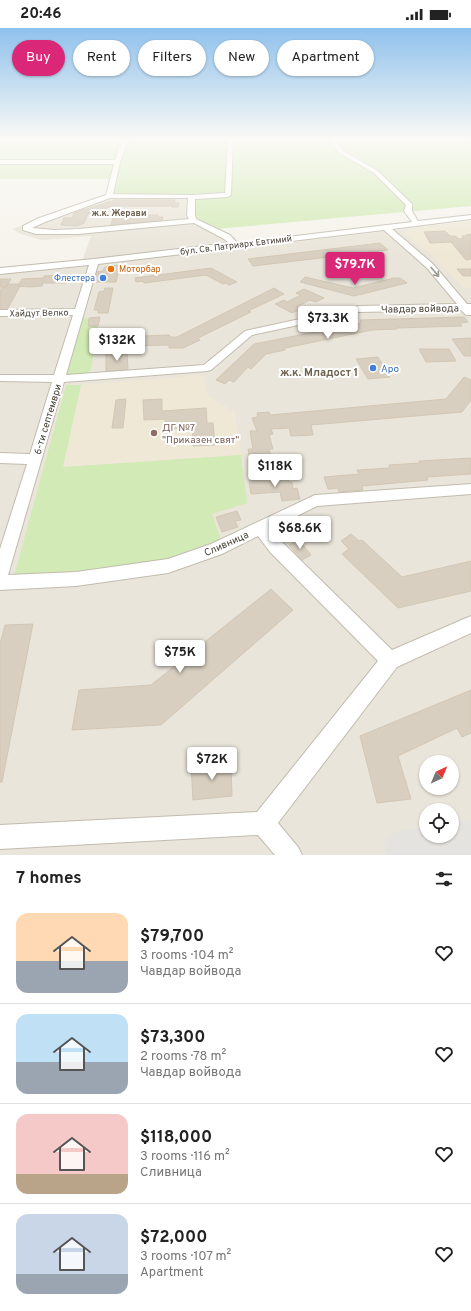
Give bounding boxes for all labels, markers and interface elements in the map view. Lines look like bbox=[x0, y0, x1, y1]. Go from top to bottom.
text: 20:46 bbox=[20, 5, 62, 24]
chip: Buy bbox=[12, 40, 65, 76]
chip: Rent bbox=[73, 40, 130, 76]
chip: Filters bbox=[138, 40, 206, 76]
chip: New bbox=[214, 40, 269, 76]
chip: Apartment bbox=[277, 40, 374, 76]
district label: ж.к. Жерави bbox=[92, 208, 146, 219]
street label: бул. Св. Патриарх Евтимий bbox=[179, 233, 293, 258]
pin: $79.7K bbox=[322, 252, 388, 286]
text: $79.7K bbox=[334, 257, 376, 273]
marker: Моторбар bbox=[106, 264, 116, 274]
place label: Моторбар bbox=[119, 264, 161, 275]
one-way arrow bbox=[430, 267, 439, 277]
place label: Флестера bbox=[54, 273, 95, 284]
marker: Флестера bbox=[98, 273, 108, 283]
street label: Чавдар войвода bbox=[381, 302, 459, 317]
pin: $73.3K bbox=[295, 306, 361, 340]
street label: Хайдут Велко bbox=[9, 307, 69, 320]
text: $73.3K bbox=[307, 311, 349, 327]
pin: $132K bbox=[89, 328, 145, 362]
text: $132K bbox=[98, 333, 136, 349]
marker: Аро bbox=[368, 363, 378, 373]
place label: Аро bbox=[381, 363, 400, 376]
district label: ж.к. Младост 1 bbox=[280, 366, 358, 380]
street label: 6-ти септември bbox=[32, 382, 65, 456]
place label: ДГ №7 "Приказен свят" bbox=[162, 422, 239, 447]
marker: ДГ №7 "Приказен свят" bbox=[149, 428, 159, 438]
pin: $118K bbox=[247, 454, 303, 488]
text: $118K bbox=[257, 459, 293, 475]
pin: $68.6K bbox=[267, 516, 333, 550]
text: $68.6K bbox=[278, 521, 322, 537]
street label: Сливница bbox=[202, 529, 251, 560]
pin: $75K bbox=[156, 640, 204, 674]
text: $75K bbox=[164, 645, 196, 661]
pin: $72K bbox=[188, 747, 236, 781]
text: $72K bbox=[196, 752, 228, 768]
north arrow bbox=[419, 755, 459, 795]
map controls bbox=[419, 755, 459, 843]
button: locate bbox=[419, 803, 459, 843]
text: 7 homes bbox=[16, 868, 82, 890]
icon: filters bbox=[433, 868, 455, 890]
text: $79,700 bbox=[140, 926, 204, 948]
icon: home bbox=[48, 929, 96, 977]
icon: heart bbox=[433, 942, 455, 964]
text: 3 rooms · 104 m² bbox=[140, 948, 234, 964]
text: Чавдар войвода bbox=[140, 964, 241, 980]
text: $73,300 bbox=[140, 1027, 206, 1049]
icon: home bbox=[48, 1030, 96, 1078]
icon: heart bbox=[433, 1043, 455, 1065]
text: 2 rooms · 78 m² bbox=[140, 1049, 226, 1065]
text: Чавдар войвода bbox=[140, 1065, 241, 1081]
text: $118,000 bbox=[140, 1127, 212, 1149]
icon: home bbox=[48, 1130, 96, 1178]
icon: heart bbox=[433, 1143, 455, 1165]
text: 3 rooms · 116 m² bbox=[140, 1149, 230, 1165]
text: Сливница bbox=[140, 1165, 202, 1181]
text: $72,000 bbox=[140, 1227, 207, 1249]
icon: home bbox=[48, 1230, 96, 1278]
icon: heart bbox=[433, 1243, 455, 1265]
text: 3 rooms · 107 m² bbox=[140, 1249, 231, 1265]
text: Apartment bbox=[140, 1265, 203, 1281]

